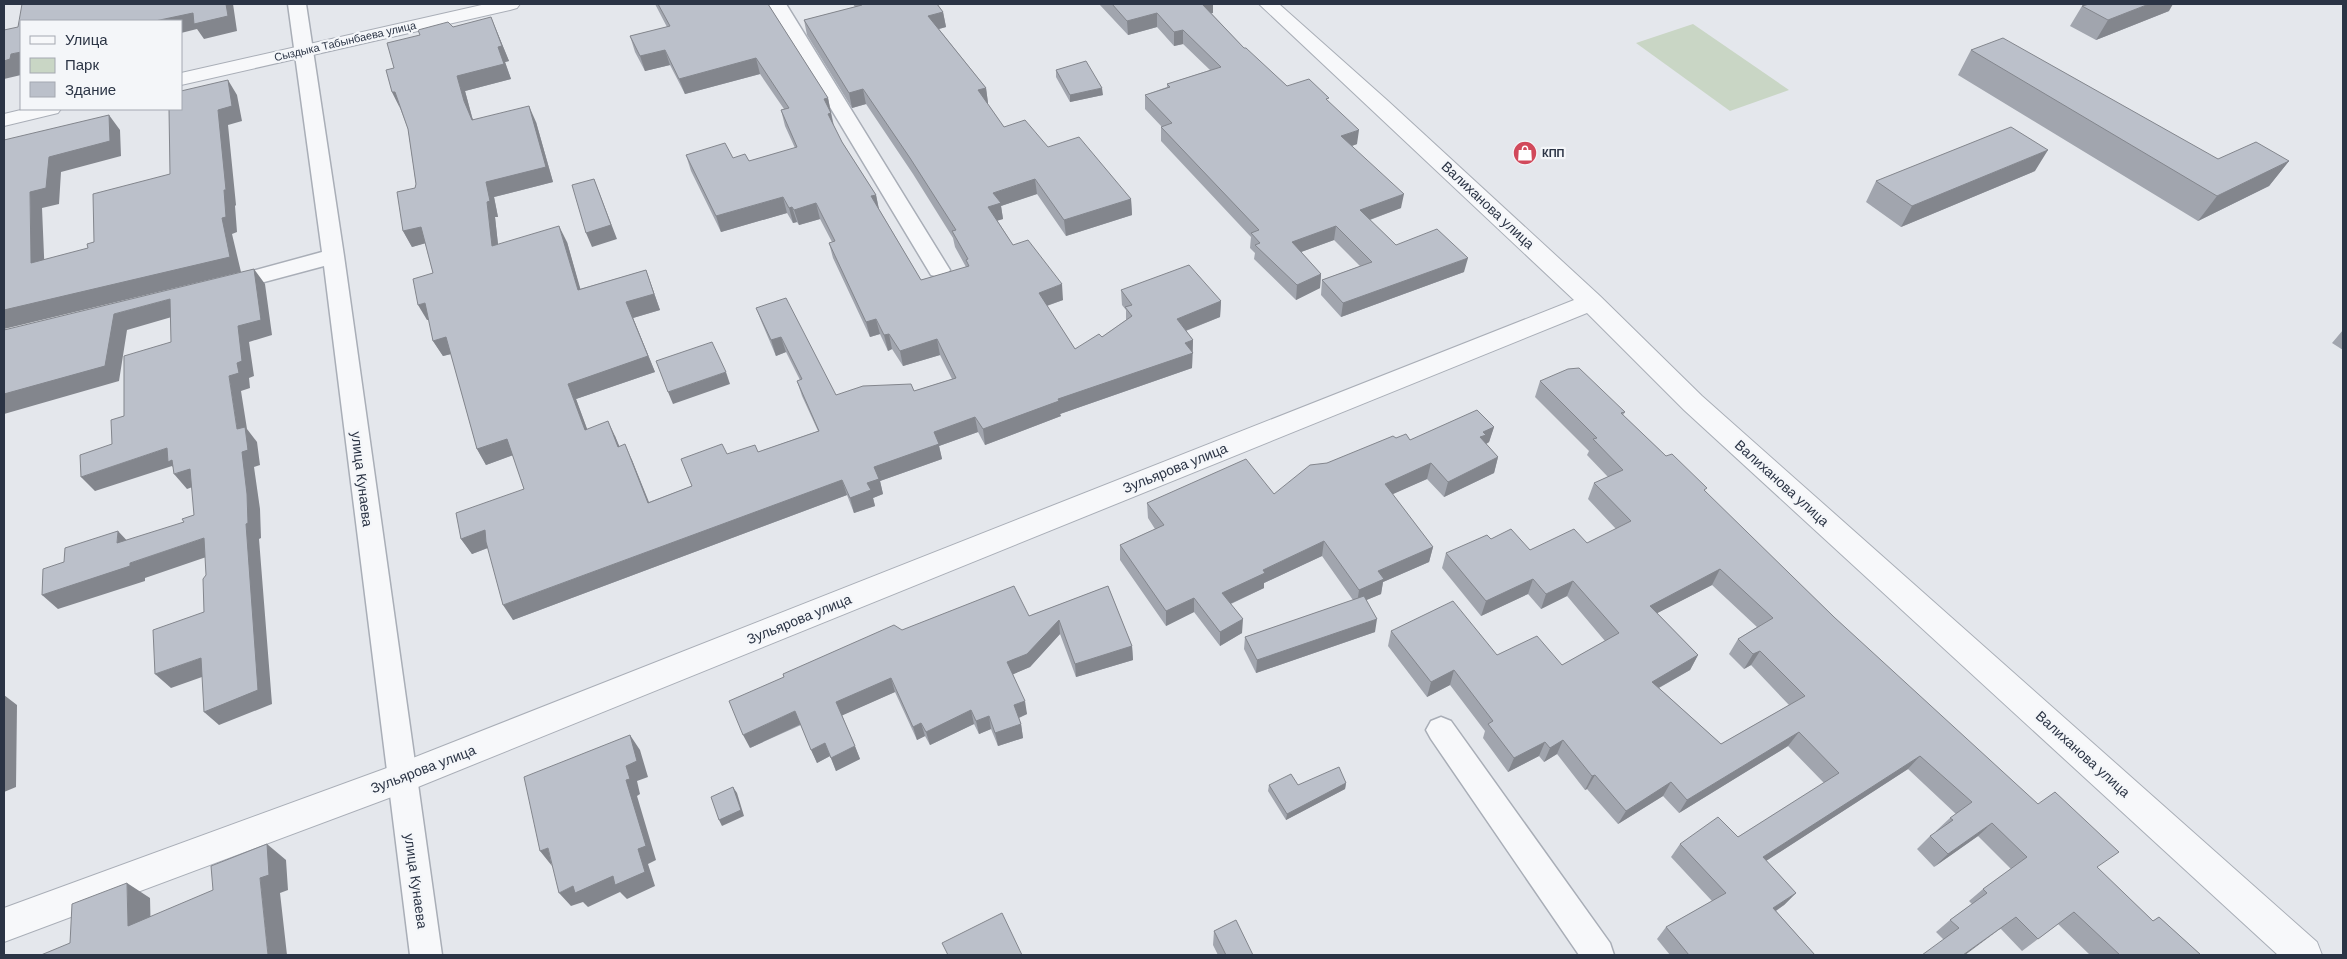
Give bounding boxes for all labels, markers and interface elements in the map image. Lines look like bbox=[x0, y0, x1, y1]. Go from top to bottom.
street label: Сыздыка Табынбаева улица bbox=[273, 19, 418, 63]
legend bbox=[20, 20, 182, 110]
text: Улица bbox=[65, 31, 108, 48]
text: Парк bbox=[65, 56, 99, 73]
text: Здание bbox=[65, 81, 116, 98]
shop icon: КПП bbox=[1512, 140, 1538, 166]
place label: КПП bbox=[1542, 147, 1565, 159]
street label: Валиханова улица bbox=[1438, 158, 1538, 252]
street label: улица Кунаева bbox=[348, 430, 376, 528]
street label: Валиханова улица bbox=[1732, 437, 1832, 529]
street label: Зульярова улица bbox=[1120, 440, 1230, 496]
street label: Зульярова улица bbox=[744, 591, 854, 647]
street label: Валиханова улица bbox=[2033, 708, 2133, 800]
street label: Зульярова улица bbox=[368, 742, 478, 796]
street label: улица Кунаева bbox=[401, 832, 431, 930]

